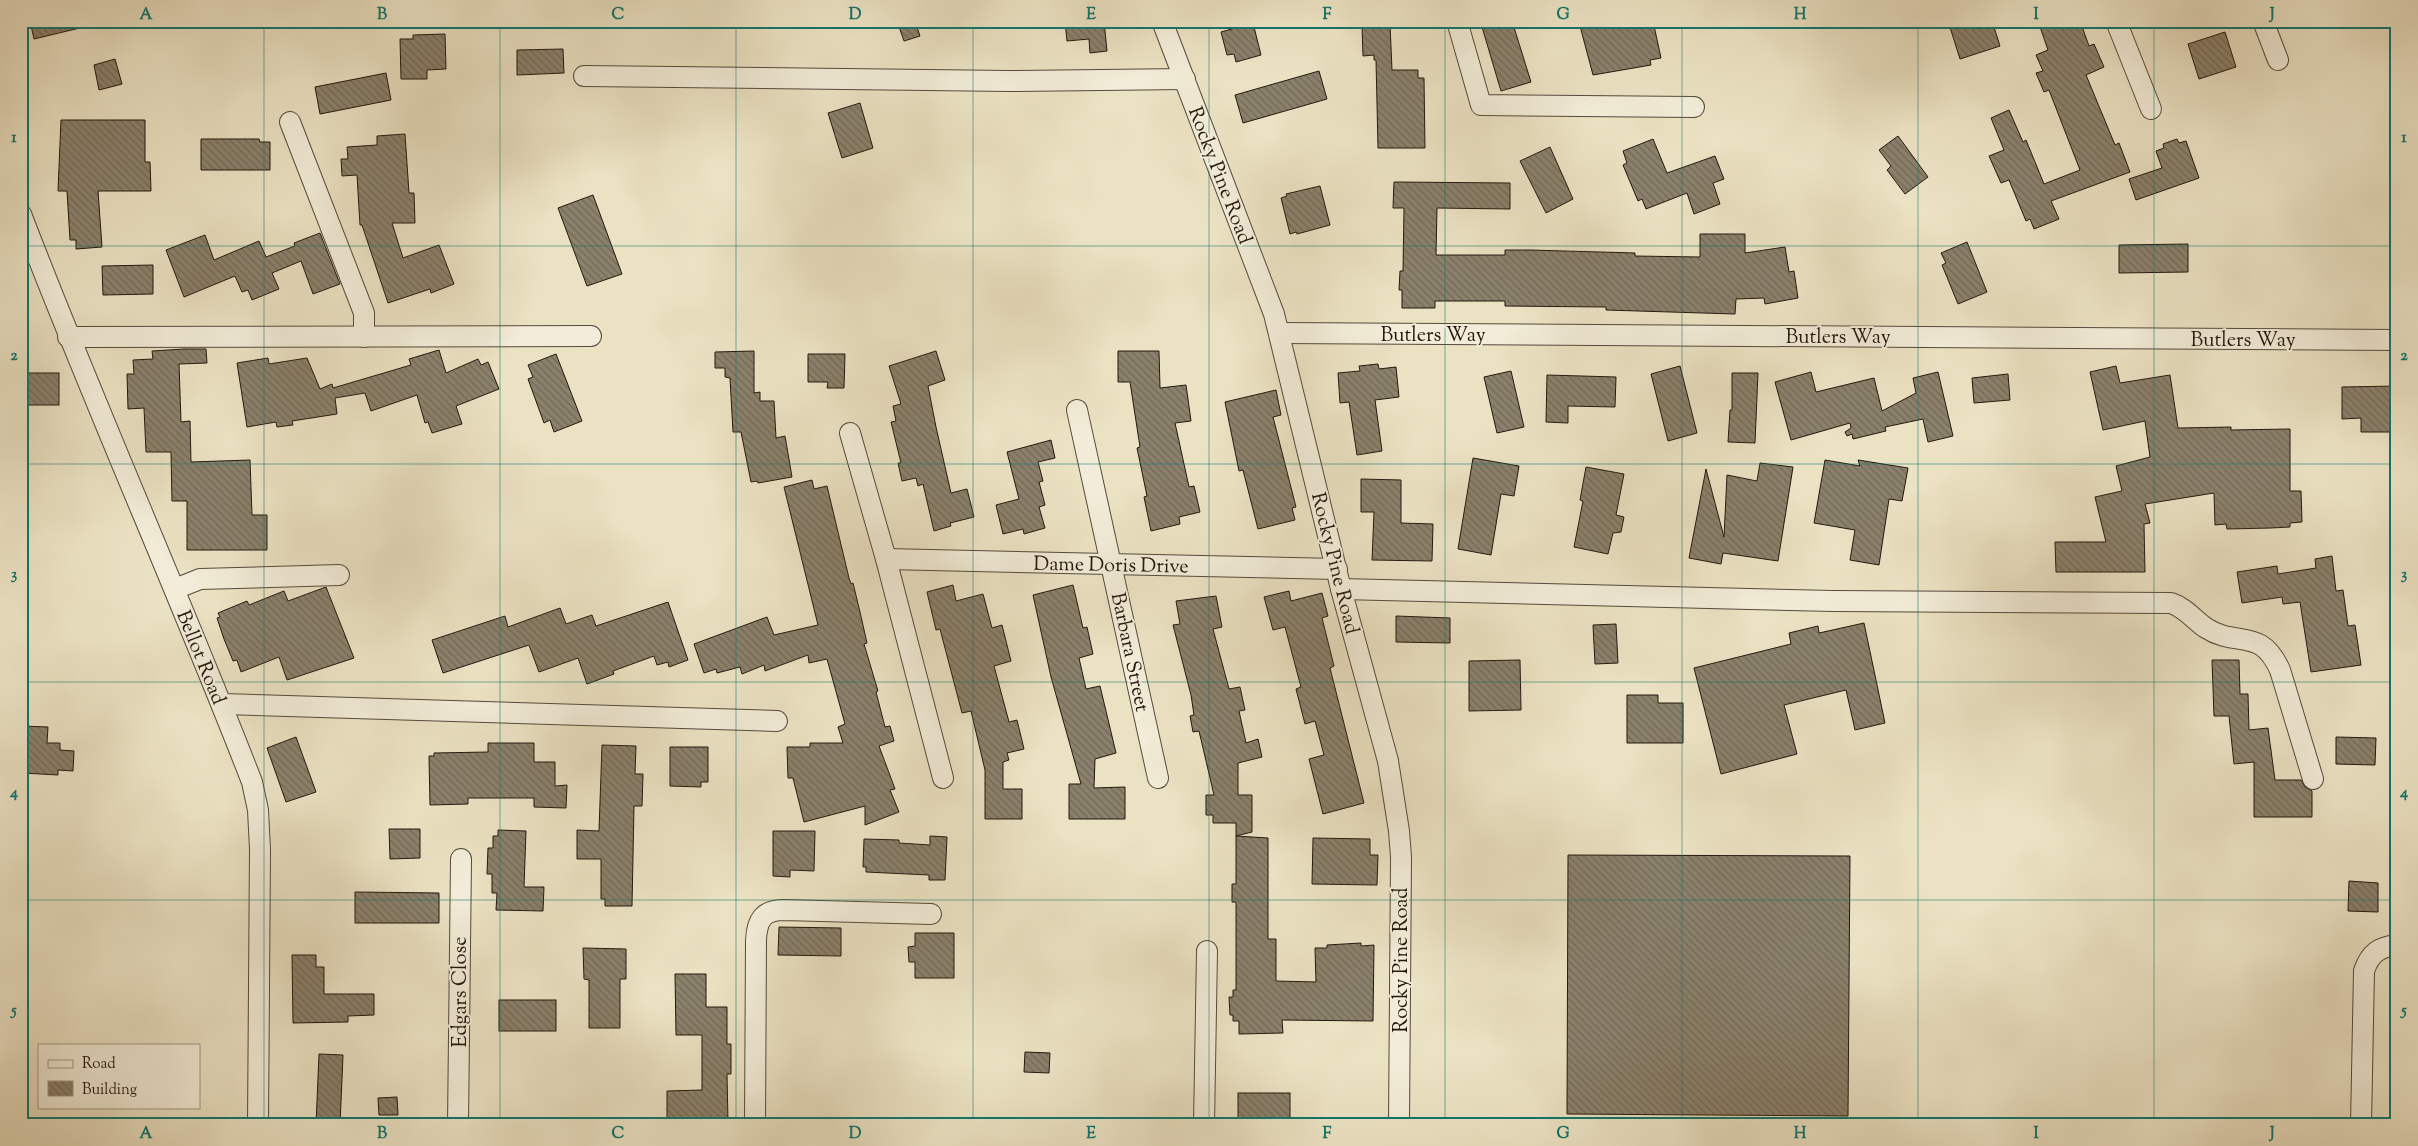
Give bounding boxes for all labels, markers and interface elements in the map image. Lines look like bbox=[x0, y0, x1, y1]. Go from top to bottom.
text: A bbox=[140, 4, 153, 27]
text: B bbox=[377, 4, 387, 27]
text: C bbox=[612, 4, 625, 27]
text: D bbox=[849, 4, 862, 27]
text: E bbox=[1086, 4, 1096, 27]
text: F bbox=[1323, 4, 1332, 27]
text: G bbox=[1556, 4, 1570, 27]
text: H bbox=[1794, 4, 1807, 27]
text: I bbox=[2033, 4, 2039, 27]
text: J bbox=[2268, 4, 2275, 27]
street label: Rocky Pine Road bbox=[1179, 103, 1258, 249]
text: 1 bbox=[11, 127, 17, 150]
text: 1 bbox=[2401, 127, 2407, 150]
street label: Butlers Way bbox=[1380, 322, 1486, 351]
street label: Butlers Way bbox=[1785, 324, 1891, 353]
street label: Butlers Way bbox=[2190, 327, 2296, 356]
text: 2 bbox=[10, 345, 18, 368]
text: 2 bbox=[2400, 345, 2408, 368]
street label: Rocky Pine Road bbox=[1302, 490, 1365, 638]
street label: Dame Doris Drive bbox=[1033, 551, 1189, 582]
text: 3 bbox=[11, 564, 18, 587]
text: 3 bbox=[2401, 564, 2408, 587]
street label: Barbara Street bbox=[1102, 590, 1155, 715]
street label: Bellot Road bbox=[168, 606, 232, 710]
text: 4 bbox=[9, 782, 18, 805]
text: 4 bbox=[2399, 782, 2408, 805]
street label: Rocky Pine Road bbox=[1388, 887, 1417, 1033]
street label: Edgars Close bbox=[447, 936, 476, 1048]
text: 5 bbox=[9, 1000, 17, 1023]
text: 5 bbox=[2399, 1000, 2407, 1023]
legend bbox=[38, 1044, 200, 1108]
text: Road bbox=[82, 1054, 116, 1075]
text: Building bbox=[82, 1080, 137, 1101]
text: A bbox=[140, 1123, 153, 1146]
text: B bbox=[377, 1123, 387, 1146]
text: C bbox=[612, 1123, 625, 1146]
text: D bbox=[849, 1123, 862, 1146]
text: E bbox=[1086, 1123, 1096, 1146]
text: F bbox=[1323, 1123, 1332, 1146]
text: G bbox=[1556, 1123, 1570, 1146]
text: H bbox=[1794, 1123, 1807, 1146]
text: I bbox=[2033, 1123, 2039, 1146]
text: J bbox=[2268, 1123, 2275, 1146]

